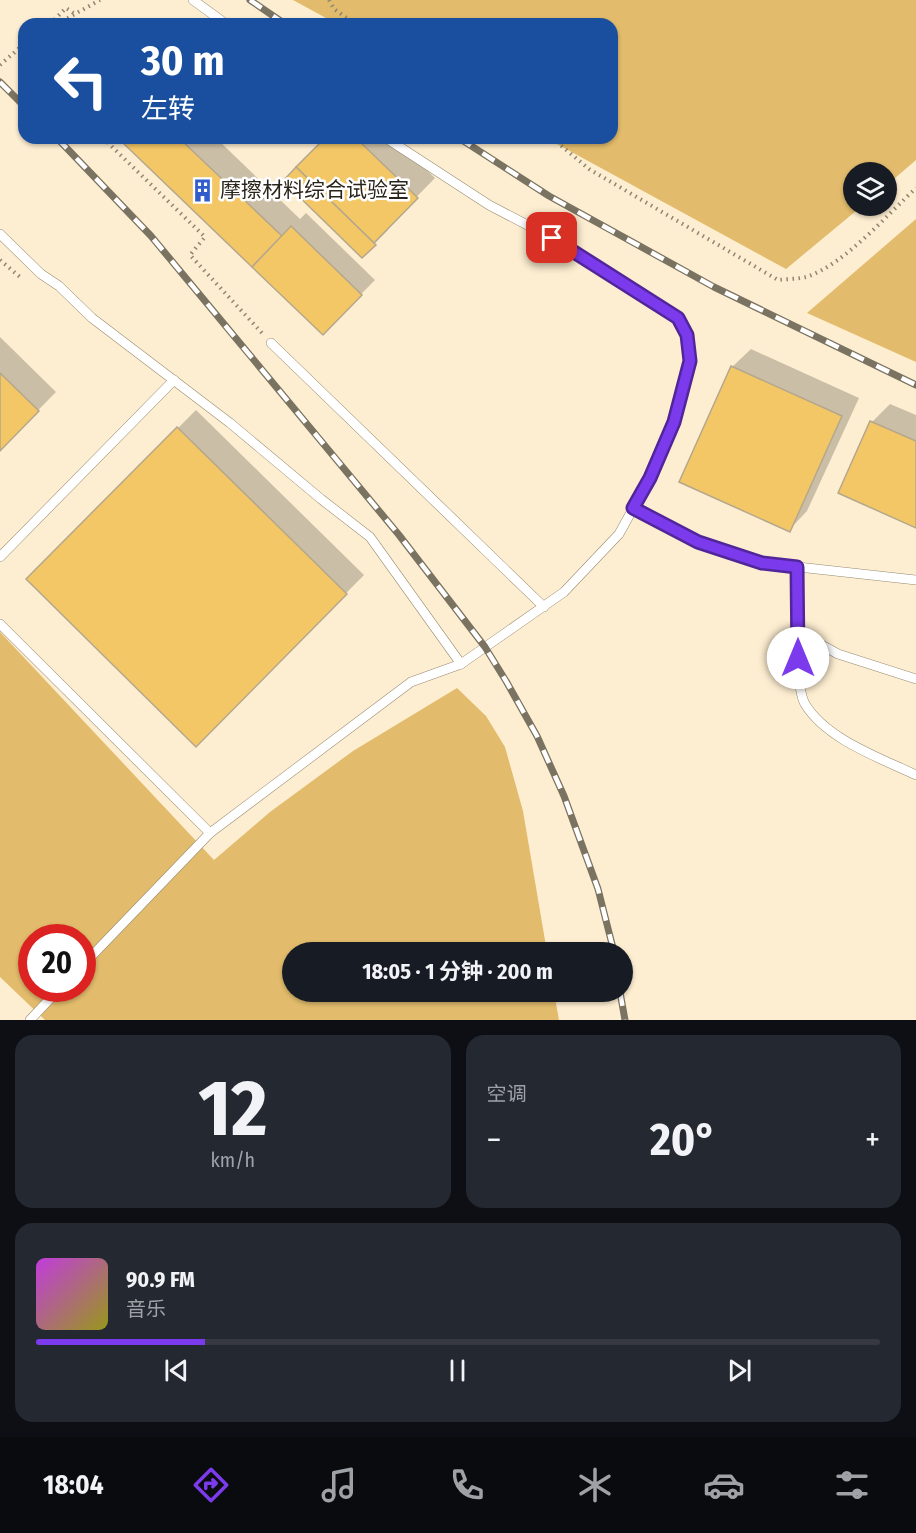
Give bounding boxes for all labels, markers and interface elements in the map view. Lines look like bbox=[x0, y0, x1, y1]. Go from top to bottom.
text: 30 m bbox=[141, 36, 225, 86]
icon: left bbox=[42, 42, 120, 120]
text: 左转 bbox=[141, 93, 195, 125]
map controls bbox=[843, 162, 897, 216]
button: layers bbox=[843, 162, 897, 216]
building icon: 摩擦材料综合试验室 bbox=[189, 177, 215, 203]
place label: 摩擦材料综合试验室 bbox=[220, 177, 409, 203]
pin bbox=[526, 212, 577, 263]
icon: arrive bbox=[535, 221, 568, 254]
position arrow bbox=[766, 626, 830, 690]
speed limit sign: 20 bbox=[18, 924, 96, 1002]
text: 18:05 · 1 分钟 · 200 m bbox=[362, 958, 553, 985]
text: 12 bbox=[198, 1062, 267, 1156]
text: 空调 bbox=[487, 1082, 527, 1106]
text: 20° bbox=[650, 1113, 716, 1167]
text: − bbox=[487, 1120, 501, 1160]
text: + bbox=[865, 1120, 880, 1160]
text: km/h bbox=[210, 1148, 255, 1172]
text: 90.9 FM bbox=[126, 1266, 195, 1293]
text: 音乐 bbox=[126, 1297, 166, 1321]
icon: previous bbox=[160, 1354, 193, 1387]
icon: pause bbox=[441, 1354, 474, 1387]
icon: next bbox=[723, 1354, 756, 1387]
icon: directions bbox=[190, 1464, 232, 1506]
icon: music bbox=[318, 1464, 360, 1506]
icon: phone bbox=[446, 1464, 488, 1506]
icon: climate bbox=[574, 1464, 616, 1506]
icon: car bbox=[703, 1464, 745, 1506]
icon: filters bbox=[831, 1464, 873, 1506]
text: 18:04 bbox=[43, 1469, 104, 1501]

